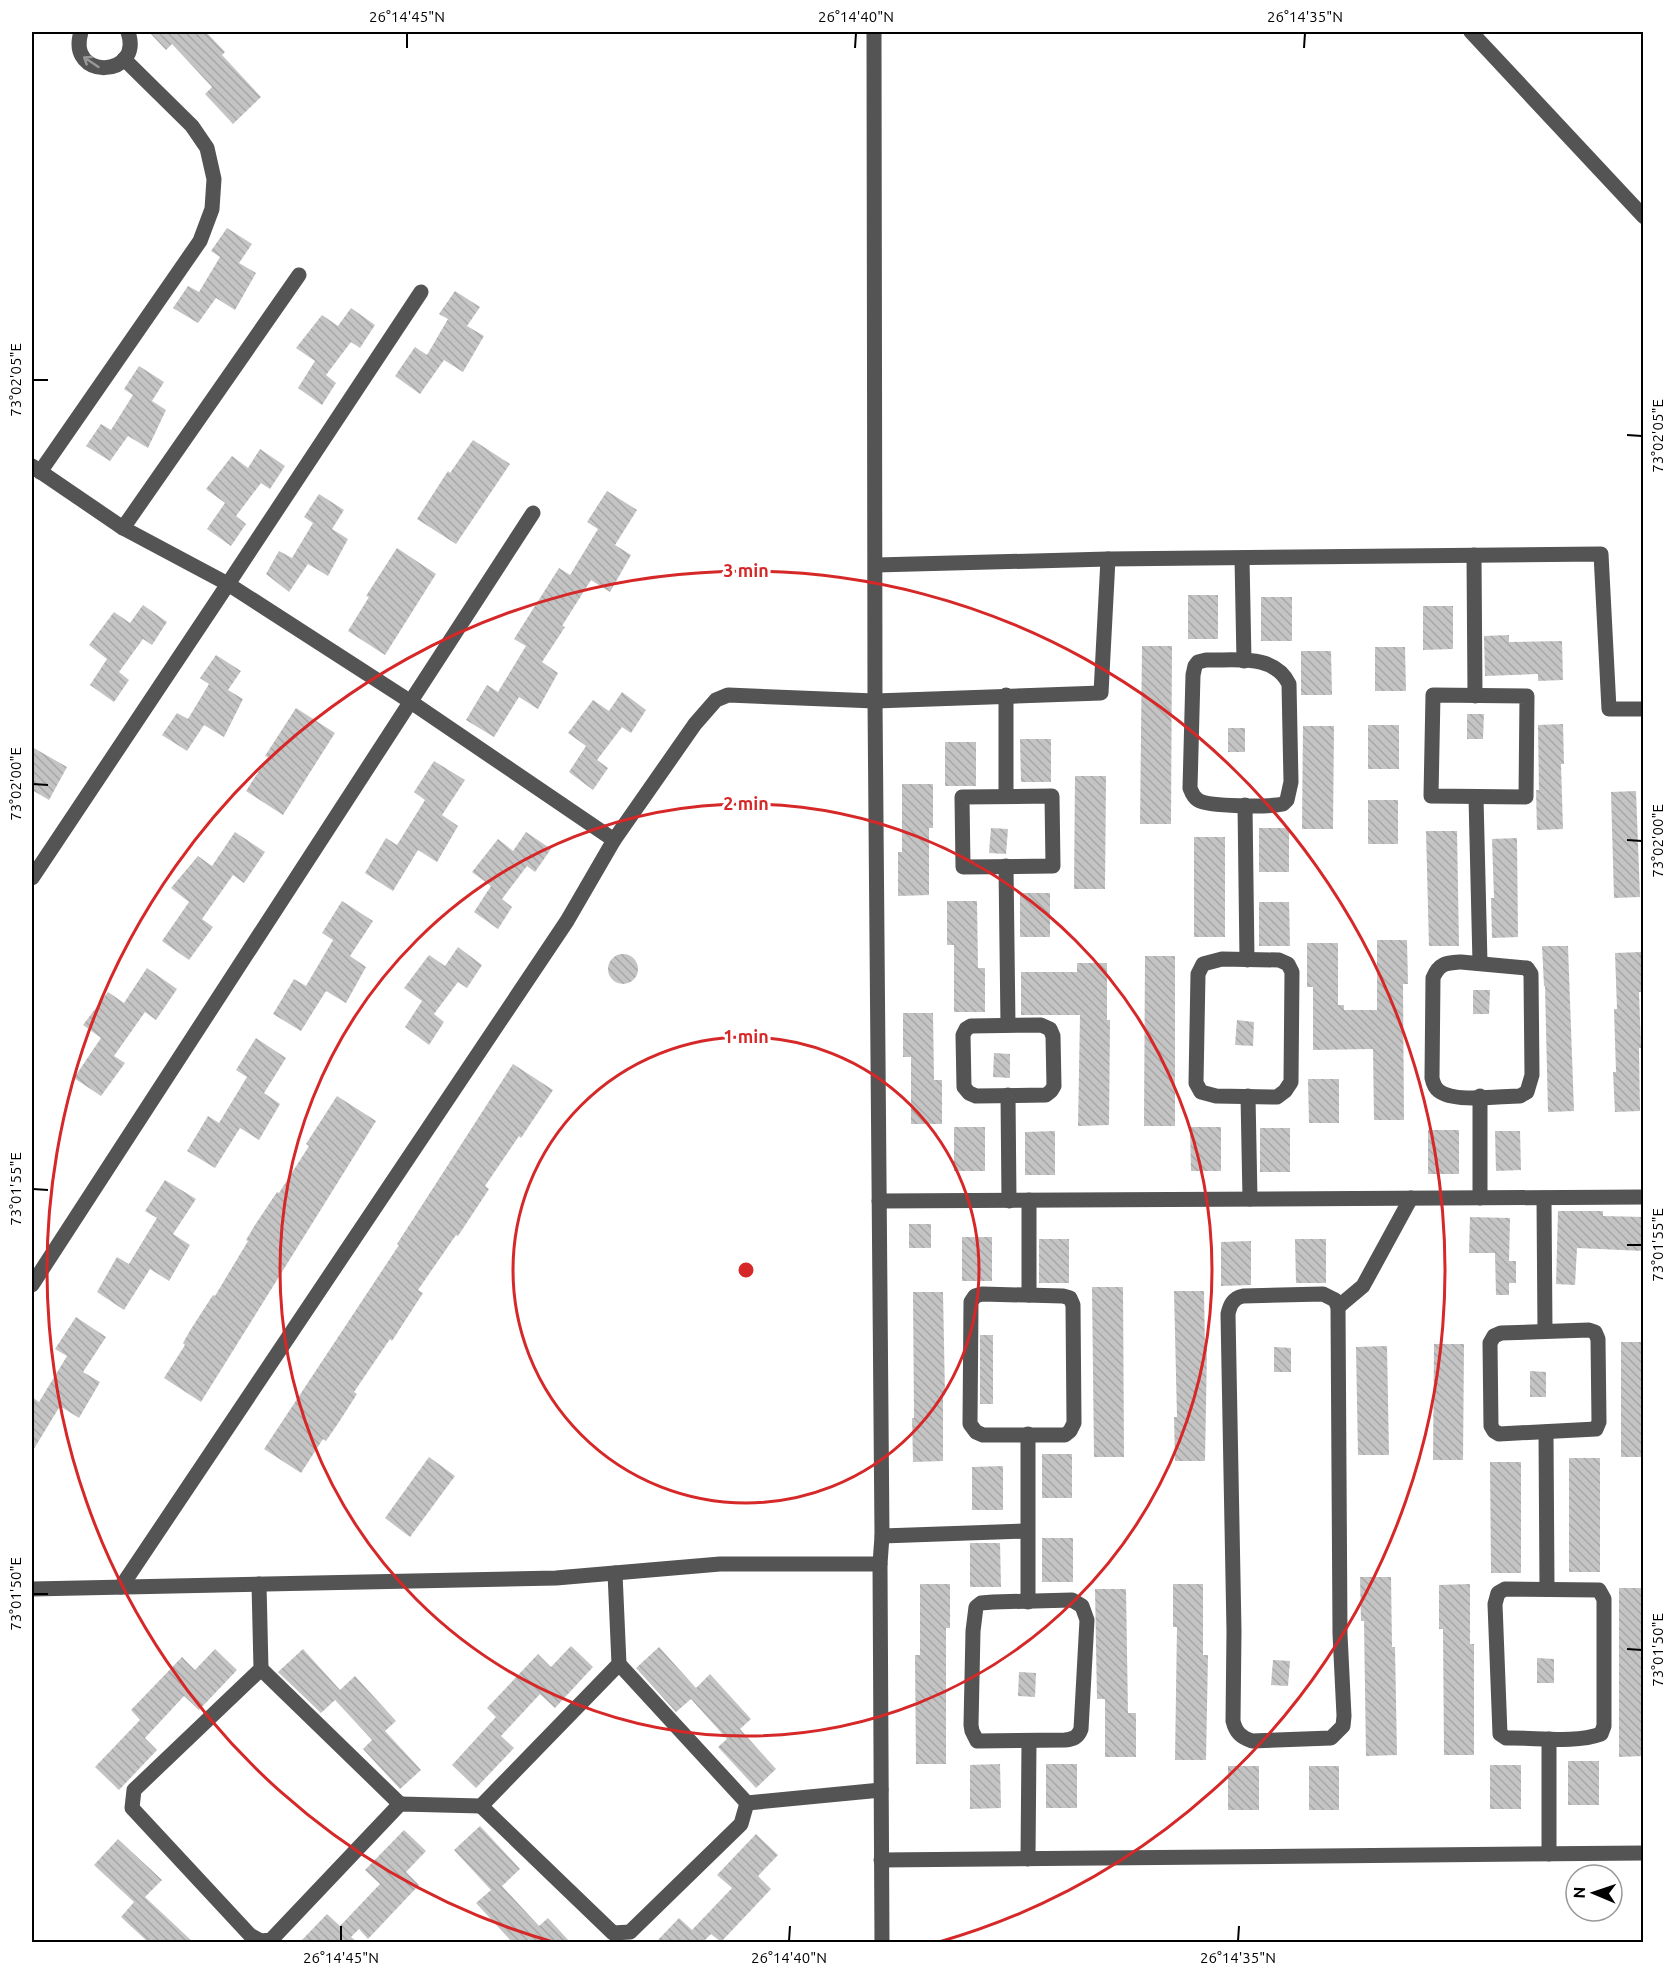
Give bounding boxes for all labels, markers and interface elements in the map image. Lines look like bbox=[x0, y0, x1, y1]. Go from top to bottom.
text: 26°14'45"N bbox=[369, 8, 445, 25]
text: 26°14'40"N bbox=[818, 8, 894, 25]
text: 26°14'35"N bbox=[1267, 8, 1343, 25]
one-way arrow bbox=[84, 56, 100, 68]
text: 73°02'05"E bbox=[7, 343, 24, 417]
text: 73°02'05"E bbox=[1649, 399, 1666, 473]
text: 3 min bbox=[723, 560, 769, 580]
text: 73°02'00"E bbox=[7, 747, 24, 821]
text: 2 min bbox=[723, 793, 769, 813]
text: 73°02'00"E bbox=[1649, 804, 1666, 878]
text: 1 min bbox=[723, 1026, 769, 1046]
text: 73°01'55"E bbox=[7, 1152, 24, 1226]
text: 73°01'55"E bbox=[1649, 1208, 1666, 1282]
centre of rings bbox=[736, 1260, 756, 1280]
text: 73°01'50"E bbox=[7, 1557, 24, 1631]
text: 73°01'50"E bbox=[1649, 1613, 1666, 1687]
north arrow bbox=[1564, 1863, 1624, 1923]
text: N bbox=[1570, 1886, 1588, 1899]
text: 26°14'45"N bbox=[303, 1949, 379, 1966]
text: 26°14'40"N bbox=[751, 1949, 827, 1966]
text: 26°14'35"N bbox=[1200, 1949, 1276, 1966]

